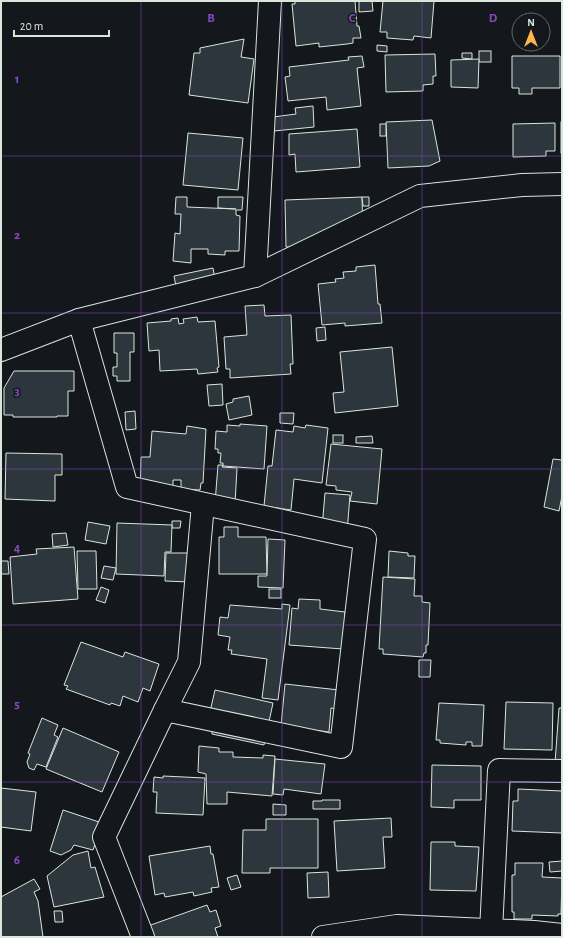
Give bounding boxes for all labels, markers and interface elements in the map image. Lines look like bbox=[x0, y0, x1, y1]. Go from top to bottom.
scale bar bbox=[14, 12, 109, 38]
text: B bbox=[207, 12, 215, 25]
text: C bbox=[349, 12, 356, 25]
text: D bbox=[489, 12, 498, 25]
north arrow bbox=[511, 12, 551, 52]
text: N bbox=[527, 17, 535, 28]
text: 20 m bbox=[20, 20, 43, 32]
text: 1 bbox=[15, 73, 19, 86]
text: 2 bbox=[14, 229, 20, 242]
text: 3 bbox=[14, 385, 20, 398]
text: 4 bbox=[14, 542, 21, 555]
text: 5 bbox=[14, 698, 20, 711]
text: 6 bbox=[14, 854, 20, 867]

